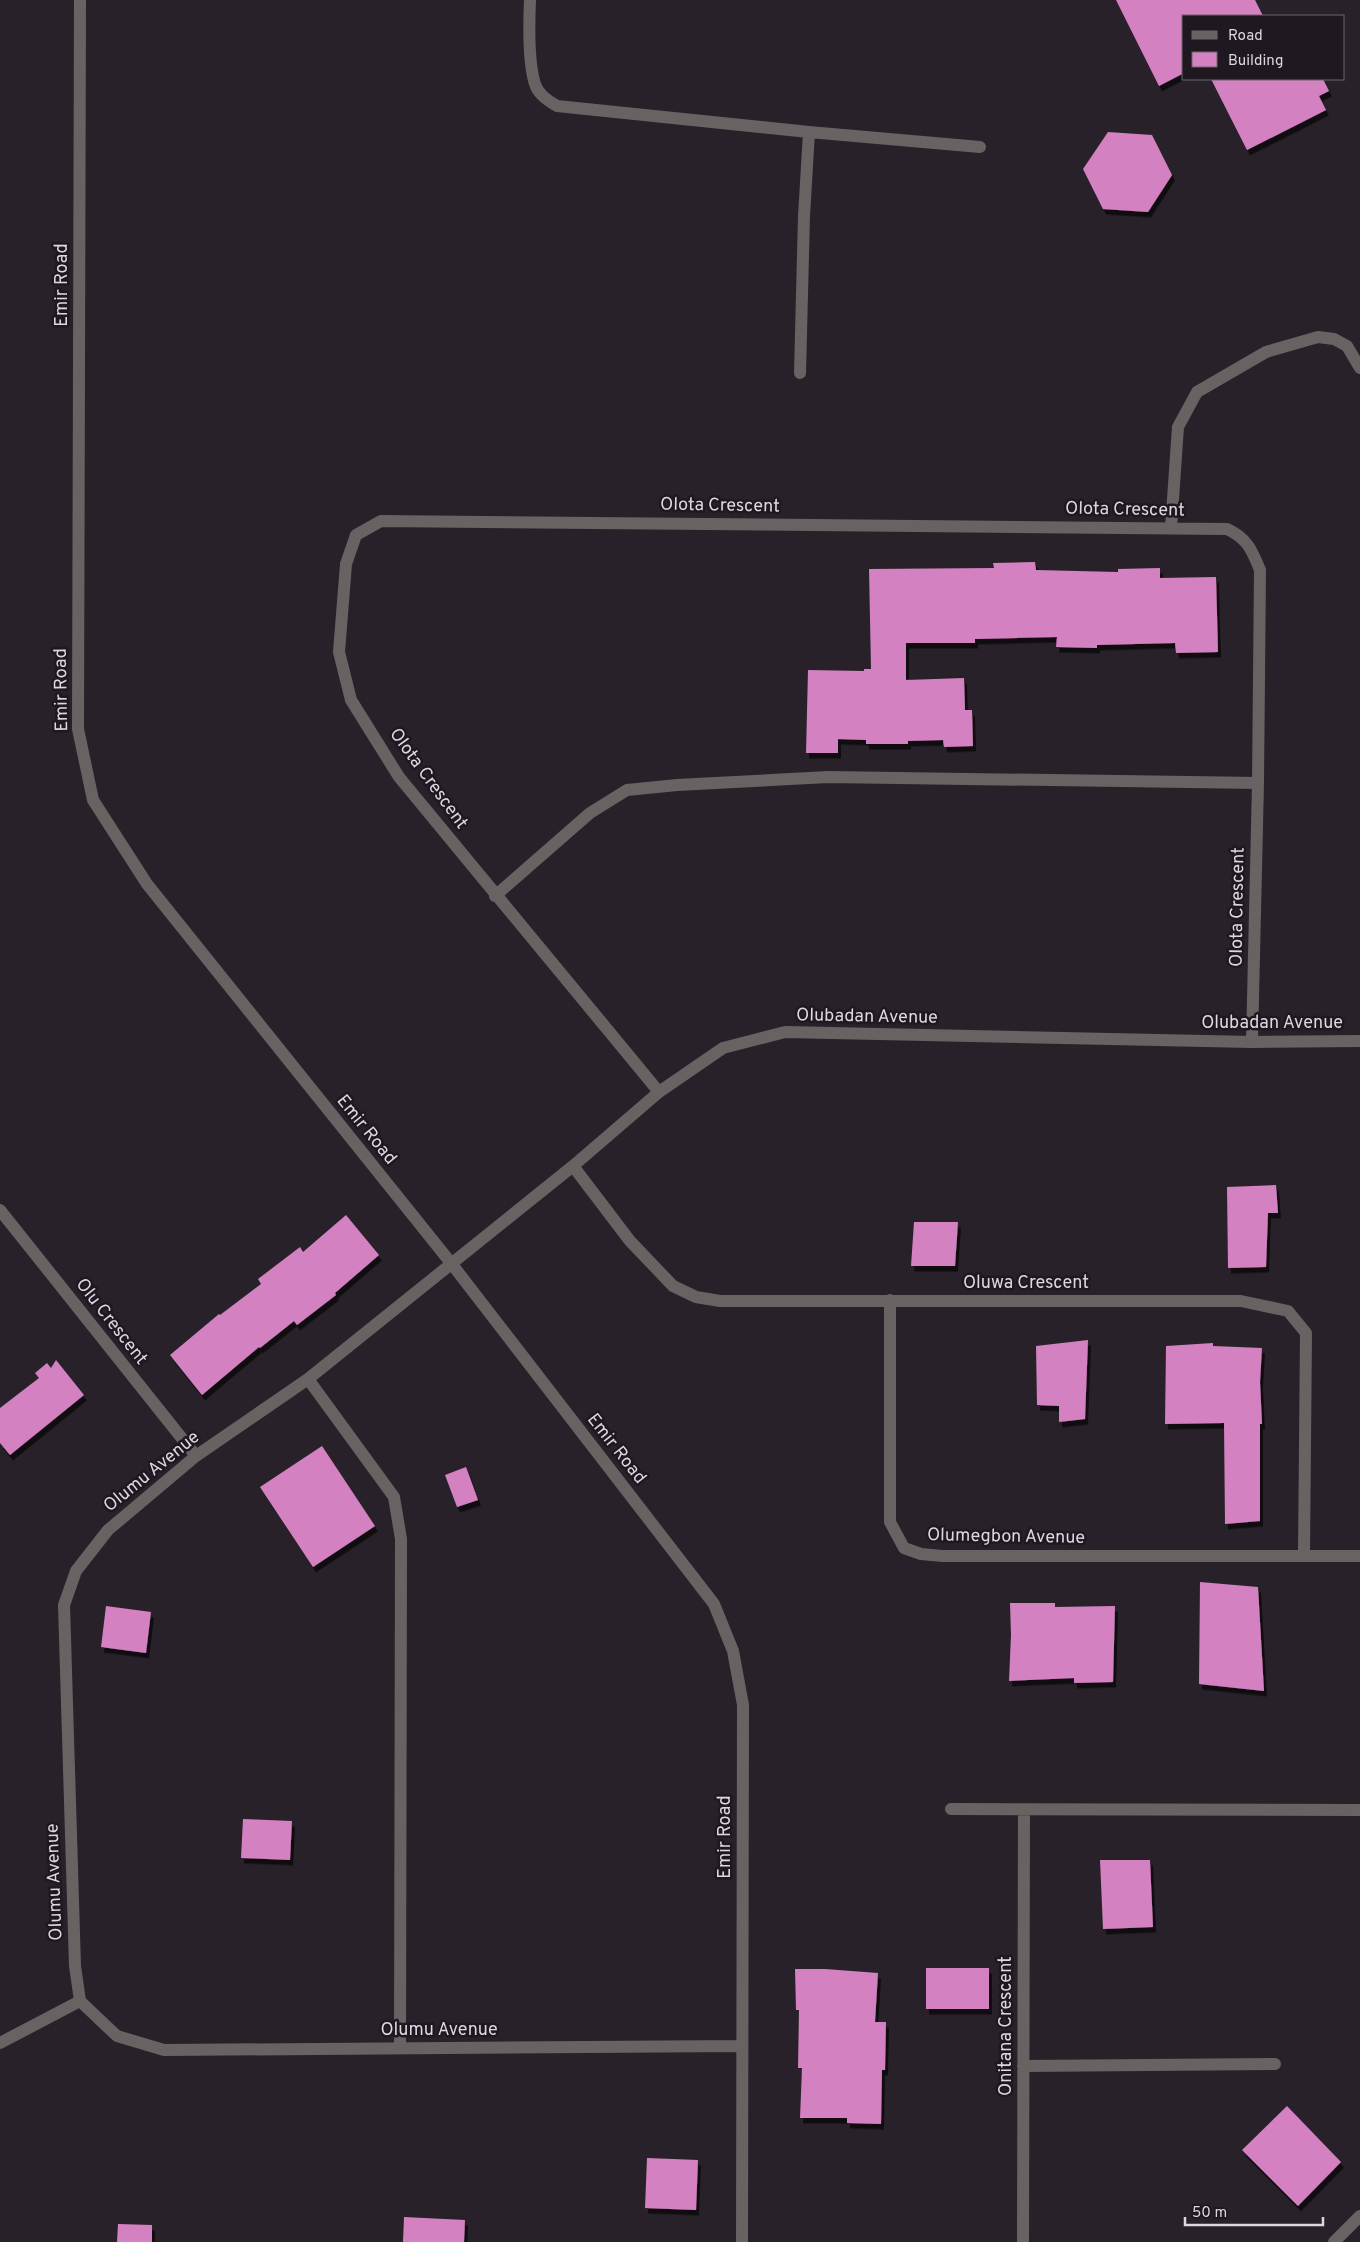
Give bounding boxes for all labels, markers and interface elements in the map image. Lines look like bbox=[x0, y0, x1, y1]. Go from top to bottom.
legend bbox=[1182, 15, 1345, 80]
text: Road bbox=[1228, 27, 1263, 46]
text: Building bbox=[1228, 52, 1283, 71]
street label: Emir Road bbox=[51, 243, 74, 327]
street label: Olota Crescent bbox=[660, 493, 780, 519]
street label: Olota Crescent bbox=[1065, 497, 1185, 523]
street label: Emir Road bbox=[50, 648, 74, 732]
street label: Olota Crescent bbox=[384, 724, 472, 834]
street label: Olota Crescent bbox=[1225, 847, 1251, 967]
street label: Olubadan Avenue bbox=[796, 1004, 938, 1030]
street label: Olubadan Avenue bbox=[1201, 1012, 1343, 1035]
street label: Emir Road bbox=[331, 1090, 401, 1170]
street label: Oluwa Crescent bbox=[963, 1272, 1089, 1295]
street label: Olu Crescent bbox=[70, 1274, 152, 1370]
street label: Emir Road bbox=[581, 1409, 651, 1489]
street label: Olumu Avenue bbox=[99, 1426, 205, 1518]
street label: Olumegbon Avenue bbox=[927, 1524, 1085, 1550]
street label: Emir Road bbox=[714, 1795, 737, 1879]
street label: Olumu Avenue bbox=[41, 1823, 69, 1941]
street label: Onitana Crescent bbox=[995, 1956, 1018, 2096]
street label: Olumu Avenue bbox=[380, 2019, 498, 2042]
scale bar bbox=[1185, 2194, 1322, 2226]
text: 50 m bbox=[1192, 2204, 1227, 2223]

